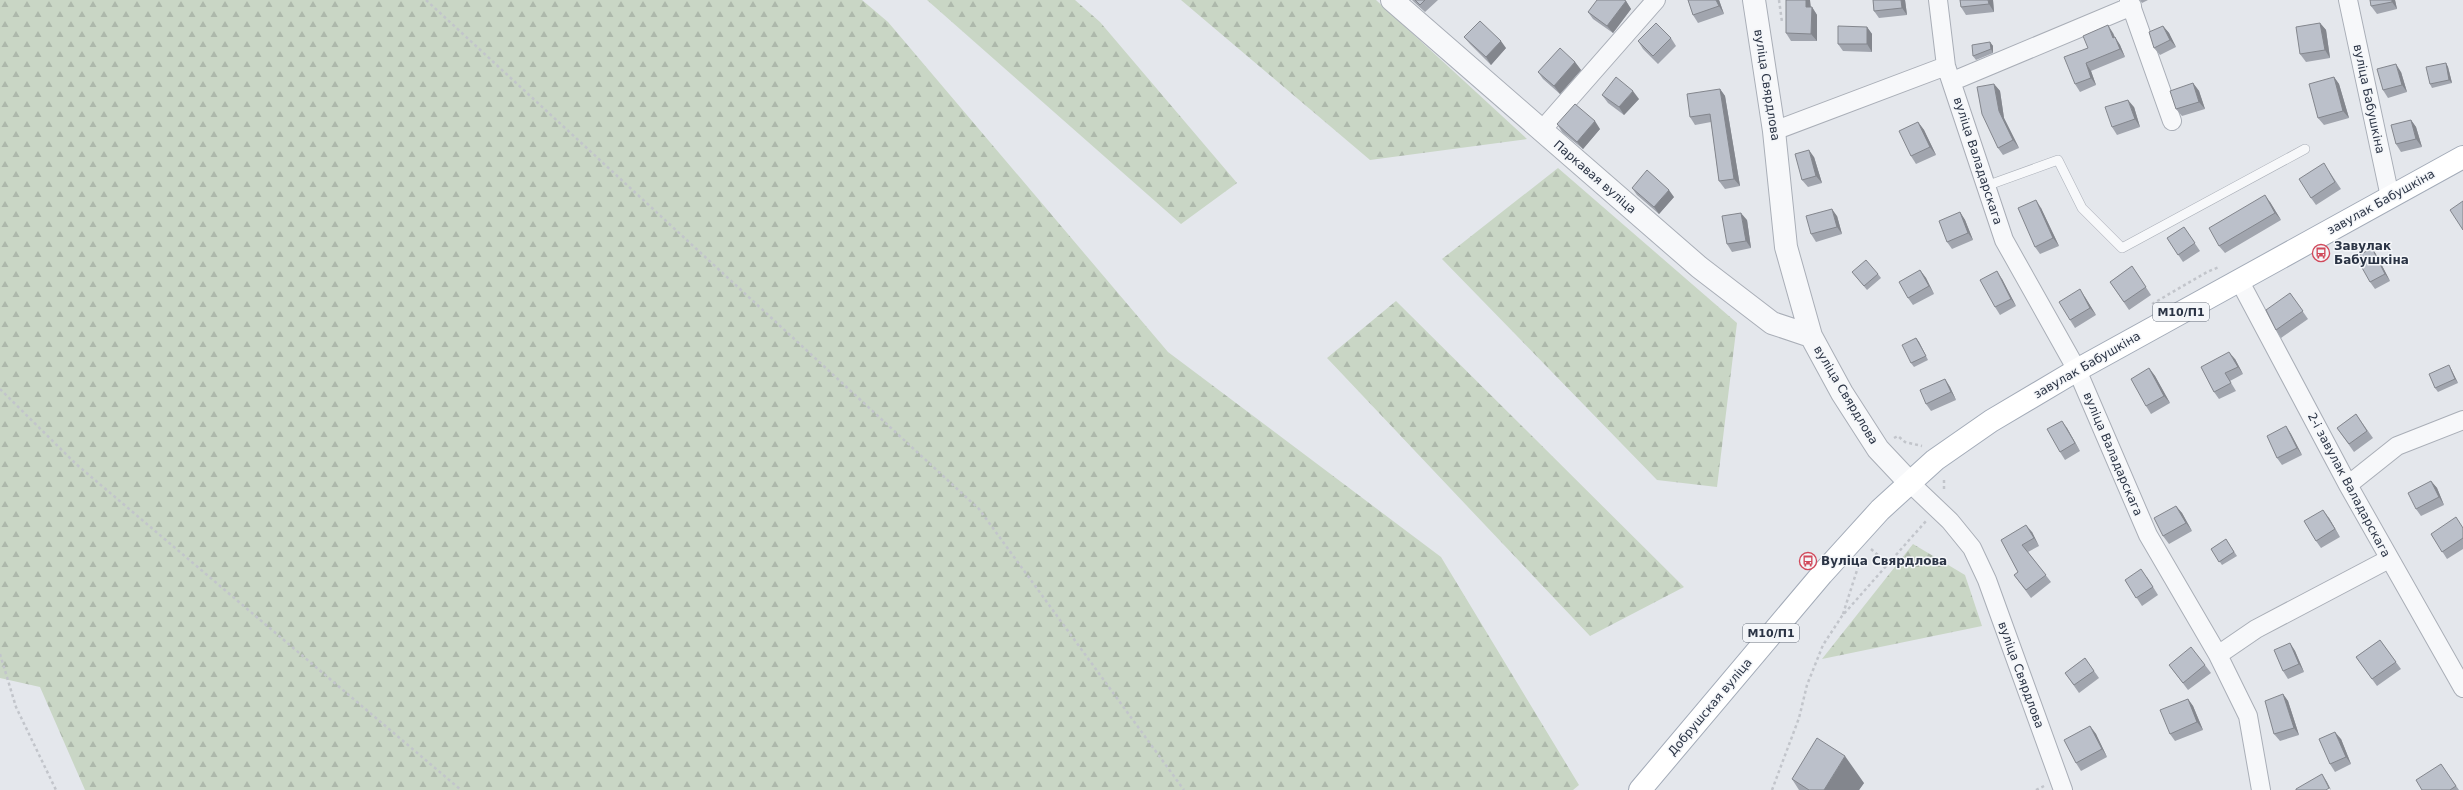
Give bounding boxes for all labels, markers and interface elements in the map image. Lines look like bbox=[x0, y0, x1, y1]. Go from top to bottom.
street label: вуліца Свярдлова bbox=[1751, 28, 1783, 142]
street label: вуліца Бабушкіна bbox=[2351, 43, 2387, 155]
street label: вуліца Валадарскага bbox=[1951, 95, 2005, 227]
street label: Паркавая вуліца bbox=[1551, 137, 1639, 217]
street label: завулак Бабушкіна bbox=[2325, 167, 2437, 237]
place label: Завулак Бабушкіна bbox=[2334, 239, 2409, 267]
bus stop icon: Завулак Бабушкіна bbox=[2311, 243, 2331, 263]
road number: М10/П1 bbox=[2153, 303, 2209, 321]
street label: завулак Бабушкіна bbox=[2031, 329, 2143, 401]
street label: вуліца Свярдлова bbox=[1811, 343, 1881, 447]
street label: вуліца Валадарскага bbox=[2081, 390, 2145, 518]
street label: 2-і завулак Валадарскага bbox=[2305, 410, 2393, 560]
bus stop icon: Вуліца Свярдлова bbox=[1798, 551, 1818, 571]
place label: Вуліца Свярдлова bbox=[1821, 554, 1947, 568]
street label: вуліца Свярдлова bbox=[1995, 620, 2047, 730]
road number: М10/П1 bbox=[1743, 624, 1799, 642]
street label: Добрушская вуліца bbox=[1665, 655, 1755, 759]

